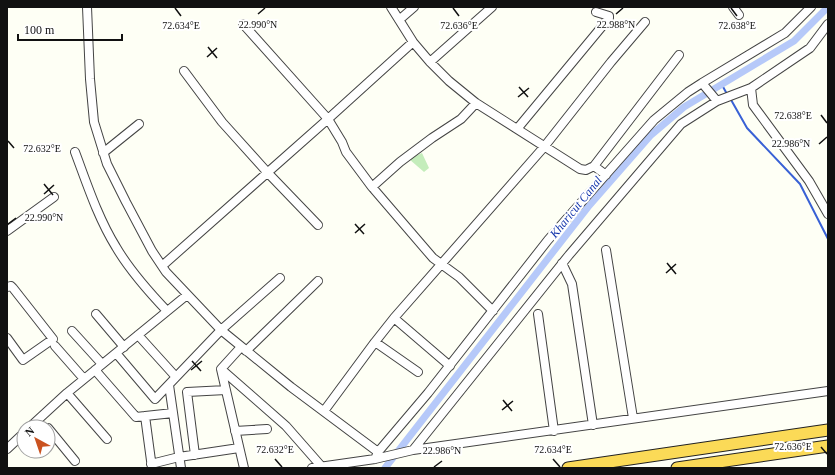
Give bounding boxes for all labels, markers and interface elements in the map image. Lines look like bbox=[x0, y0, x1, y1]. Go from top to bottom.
scale bar bbox=[18, 16, 122, 42]
text: 22.990°N bbox=[239, 19, 277, 30]
text: 22.988°N bbox=[597, 19, 635, 30]
text: 72.634°E bbox=[162, 20, 200, 31]
text: 72.636°E bbox=[440, 20, 478, 31]
text: 72.638°E bbox=[718, 20, 756, 31]
text: 100 m bbox=[24, 23, 55, 37]
text: 72.638°E bbox=[774, 110, 812, 121]
text: 22.986°N bbox=[772, 138, 810, 149]
text: 72.632°E bbox=[23, 143, 61, 154]
water label: Kharicut Canal bbox=[546, 173, 605, 241]
text: 22.990°N bbox=[25, 212, 63, 223]
north arrow bbox=[16, 419, 56, 459]
text: N bbox=[23, 424, 37, 438]
text: 72.636°E bbox=[774, 441, 812, 452]
text: 72.632°E bbox=[256, 444, 294, 455]
text: 72.634°E bbox=[534, 444, 572, 455]
text: 22.986°N bbox=[423, 445, 461, 456]

